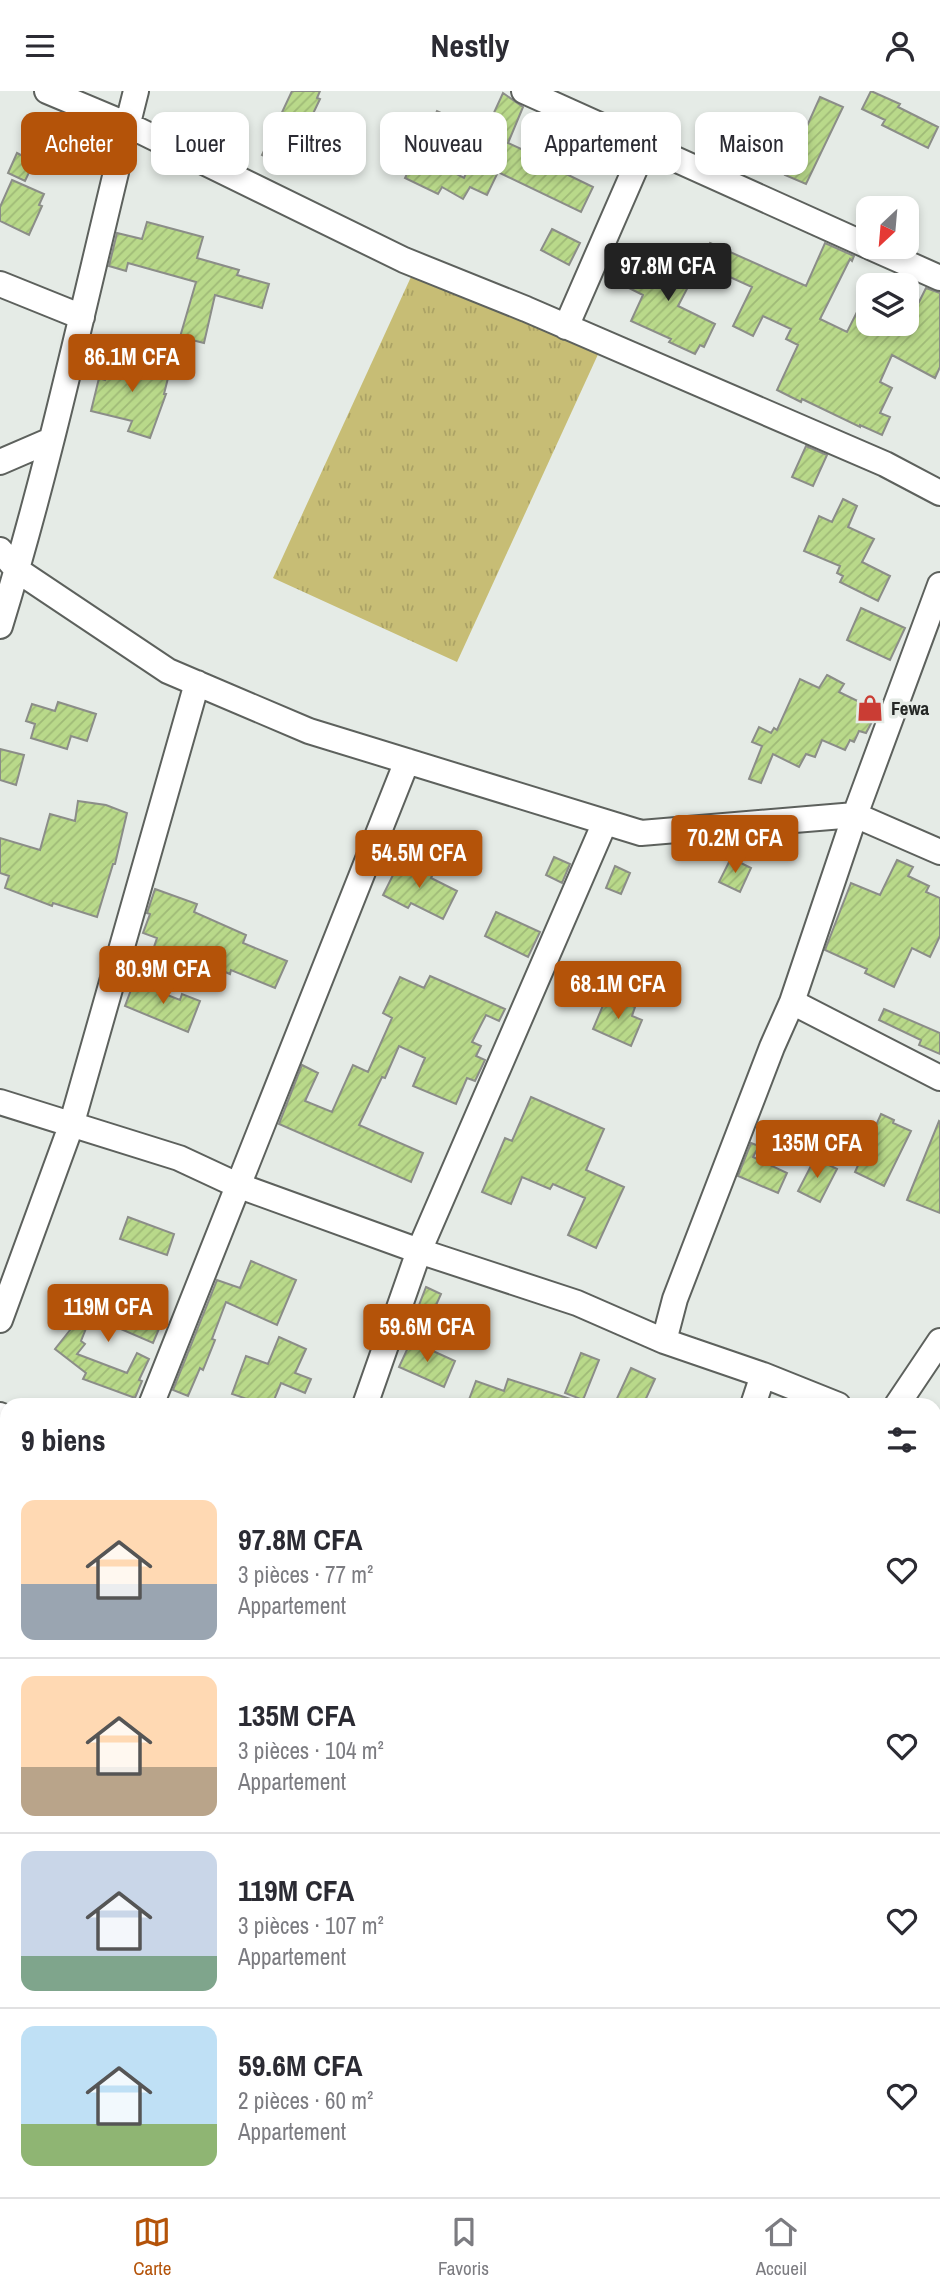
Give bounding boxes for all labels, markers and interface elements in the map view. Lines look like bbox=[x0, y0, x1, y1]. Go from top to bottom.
text: Nestly bbox=[431, 24, 509, 67]
icon: menu bbox=[21, 27, 59, 65]
icon: person bbox=[881, 27, 919, 65]
chip: Acheter bbox=[21, 112, 137, 175]
chip: Louer bbox=[151, 112, 249, 175]
chip: Filtres bbox=[263, 112, 366, 175]
chip: Nouveau bbox=[380, 112, 507, 175]
chip: Appartement bbox=[521, 112, 681, 175]
chip: Maison bbox=[695, 112, 808, 175]
north arrow bbox=[856, 196, 919, 259]
map controls bbox=[856, 196, 919, 336]
pin: 97.8M CFA bbox=[588, 243, 748, 303]
text: 97.8M CFA bbox=[620, 250, 716, 281]
button: layers bbox=[856, 273, 919, 336]
pin: 86.1M CFA bbox=[52, 335, 212, 394]
text: 86.1M CFA bbox=[84, 341, 180, 372]
shop icon: Fewa bbox=[855, 693, 885, 723]
place label: Fewa bbox=[891, 695, 930, 721]
pin: 70.2M CFA bbox=[655, 815, 815, 875]
text: 70.2M CFA bbox=[687, 822, 783, 853]
pin: 54.5M CFA bbox=[339, 831, 499, 890]
text: 54.5M CFA bbox=[371, 837, 467, 868]
pin: 80.9M CFA bbox=[83, 947, 243, 1006]
text: 80.9M CFA bbox=[115, 953, 211, 984]
pin: 68.1M CFA bbox=[538, 961, 698, 1021]
text: 68.1M CFA bbox=[570, 968, 666, 999]
pin: 135M CFA bbox=[745, 1121, 889, 1180]
text: 135M CFA bbox=[772, 1127, 862, 1158]
pin: 119M CFA bbox=[36, 1285, 180, 1344]
text: 119M CFA bbox=[63, 1291, 153, 1322]
pin: 59.6M CFA bbox=[347, 1305, 507, 1364]
text: 59.6M CFA bbox=[379, 1311, 475, 1342]
text: 9 biens bbox=[21, 1420, 106, 1460]
icon: filters bbox=[883, 1421, 921, 1459]
text: 97.8M CFA bbox=[238, 1519, 362, 1559]
icon: home bbox=[77, 1528, 161, 1612]
icon: heart bbox=[883, 1551, 921, 1589]
text: 3 pièces · 77 m² bbox=[238, 1559, 373, 1590]
text: Appartement bbox=[238, 1590, 346, 1621]
text: 135M CFA bbox=[238, 1695, 356, 1735]
icon: home bbox=[77, 1704, 161, 1788]
icon: heart bbox=[883, 1727, 921, 1765]
text: 3 pièces · 104 m² bbox=[238, 1735, 384, 1766]
text: Appartement bbox=[238, 1766, 346, 1797]
text: 119M CFA bbox=[238, 1870, 354, 1910]
icon: home bbox=[77, 1879, 161, 1963]
icon: heart bbox=[883, 1902, 921, 1940]
text: 3 pièces · 107 m² bbox=[238, 1910, 384, 1941]
text: Appartement bbox=[238, 1941, 346, 1972]
text: 59.6M CFA bbox=[238, 2045, 362, 2085]
icon: home bbox=[77, 2054, 161, 2138]
icon: heart bbox=[883, 2077, 921, 2115]
text: 2 pièces · 60 m² bbox=[238, 2085, 373, 2116]
text: Appartement bbox=[238, 2116, 346, 2147]
tab: Carte bbox=[133, 2213, 171, 2281]
tab: Favoris bbox=[438, 2213, 489, 2281]
tab: Accueil bbox=[756, 2213, 807, 2281]

